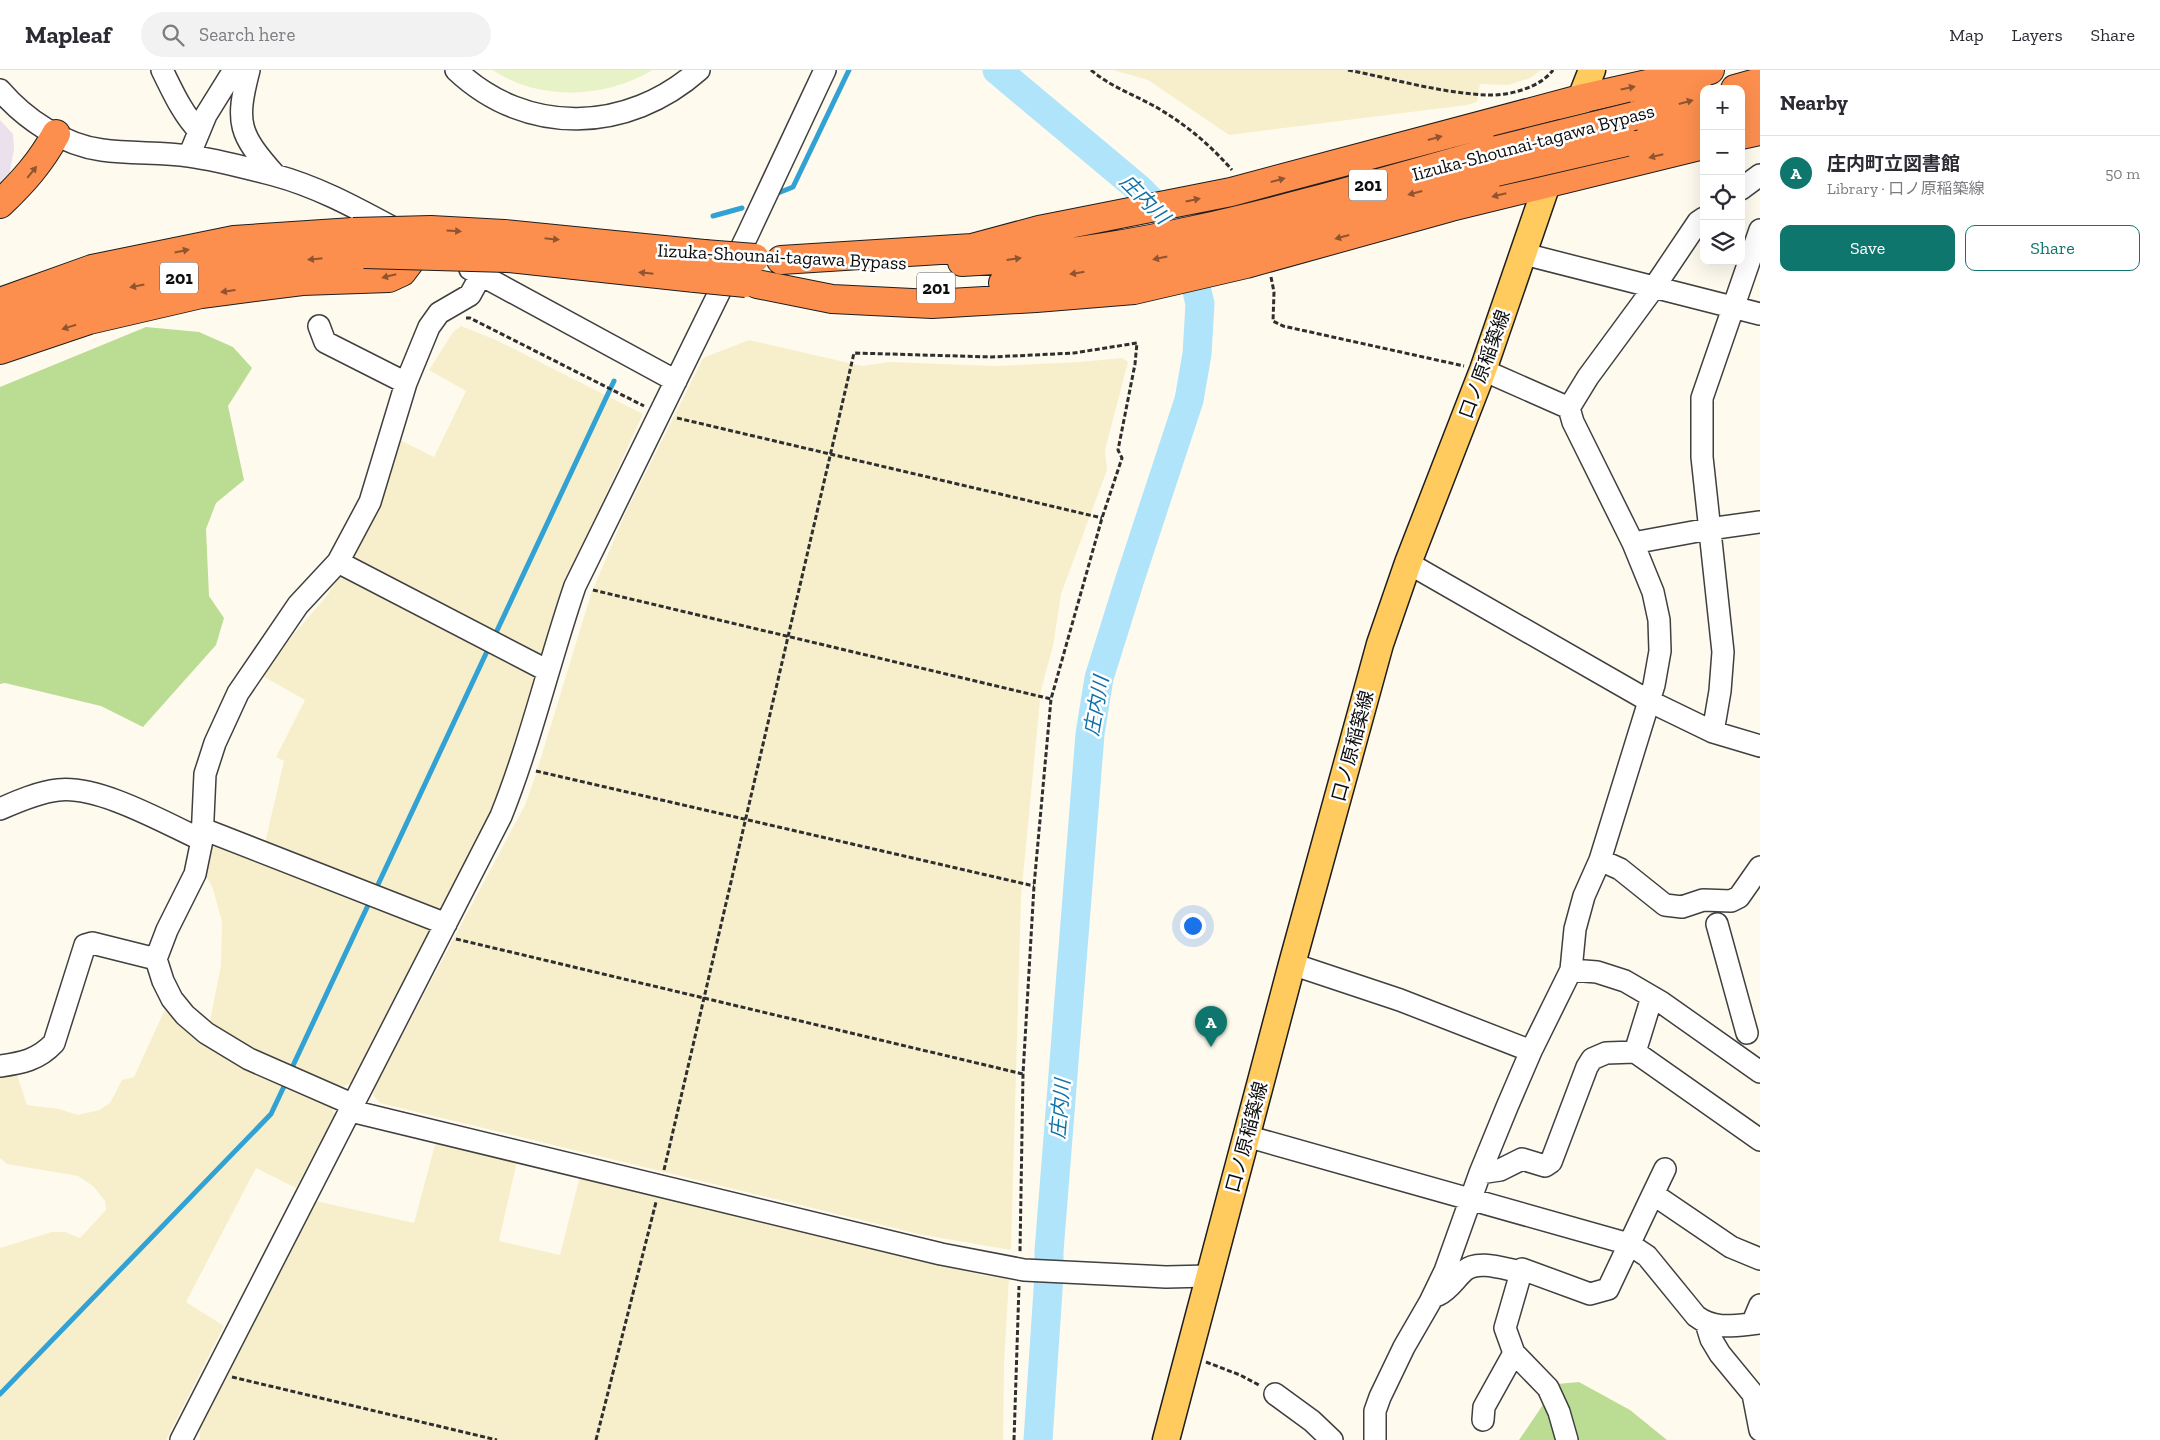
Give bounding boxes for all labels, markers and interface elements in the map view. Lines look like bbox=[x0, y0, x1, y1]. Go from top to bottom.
search box bbox=[141, 12, 491, 57]
text: Mapleaf bbox=[25, 20, 111, 49]
icon: search bbox=[159, 21, 187, 49]
text: Search here bbox=[199, 23, 295, 46]
text: Map bbox=[1949, 24, 1984, 46]
text: Layers bbox=[2012, 24, 2063, 46]
text: Share bbox=[2091, 24, 2135, 46]
one-way arrow bbox=[1620, 84, 1635, 92]
map controls bbox=[1700, 85, 1745, 265]
button: + bbox=[1700, 85, 1745, 130]
text: Nearby bbox=[1780, 90, 1848, 115]
one-way arrow bbox=[1678, 98, 1693, 106]
street label: Iizuka-Shounai-tagawa Bypass bbox=[1410, 99, 1657, 186]
button: − bbox=[1700, 130, 1745, 175]
one-way arrow bbox=[1428, 133, 1443, 141]
text: 庄内町立図書館 bbox=[1827, 152, 1960, 175]
one-way arrow bbox=[1649, 153, 1664, 161]
text: A bbox=[1791, 164, 1802, 183]
text: 50 m bbox=[2105, 164, 2140, 183]
one-way arrow bbox=[26, 166, 37, 179]
water label: 庄内川 bbox=[1115, 169, 1176, 230]
road number: 201 bbox=[1349, 170, 1387, 200]
one-way arrow bbox=[1271, 175, 1286, 183]
button: locate bbox=[1700, 175, 1745, 220]
text: Library · 口ノ原稲築線 bbox=[1827, 179, 1984, 198]
one-way arrow bbox=[1408, 190, 1423, 198]
one-way arrow bbox=[1492, 191, 1507, 199]
one-way arrow bbox=[1186, 196, 1201, 204]
button: layers bbox=[1700, 220, 1745, 265]
button: Save bbox=[1780, 225, 1955, 271]
button: Share bbox=[1965, 225, 2140, 271]
one-way arrow bbox=[446, 228, 462, 236]
one-way arrow bbox=[1335, 234, 1350, 242]
one-way arrow bbox=[544, 235, 560, 243]
street label: Iizuka-Shounai-tagawa Bypass bbox=[657, 238, 907, 275]
one-way arrow bbox=[174, 247, 190, 255]
one-way arrow bbox=[1153, 254, 1168, 262]
one-way arrow bbox=[307, 255, 323, 263]
one-way arrow bbox=[1006, 255, 1022, 263]
road number: 201 bbox=[160, 262, 198, 294]
one-way arrow bbox=[638, 269, 654, 277]
one-way arrow bbox=[1069, 269, 1085, 277]
one-way arrow bbox=[381, 272, 397, 280]
road number: 201 bbox=[917, 272, 955, 304]
one-way arrow bbox=[129, 282, 145, 290]
one-way arrow bbox=[219, 287, 235, 295]
street label: 口ノ原稲築線 bbox=[1454, 307, 1515, 422]
one-way arrow bbox=[62, 324, 77, 331]
water label: 庄内川 bbox=[1079, 672, 1113, 738]
street label: 口ノ原稲築線 bbox=[1327, 688, 1378, 804]
your location bbox=[1180, 913, 1206, 939]
pin: A bbox=[1195, 1006, 1227, 1047]
water label: 庄内川 bbox=[1045, 1076, 1075, 1140]
street label: 口ノ原稲築線 bbox=[1221, 1079, 1272, 1195]

